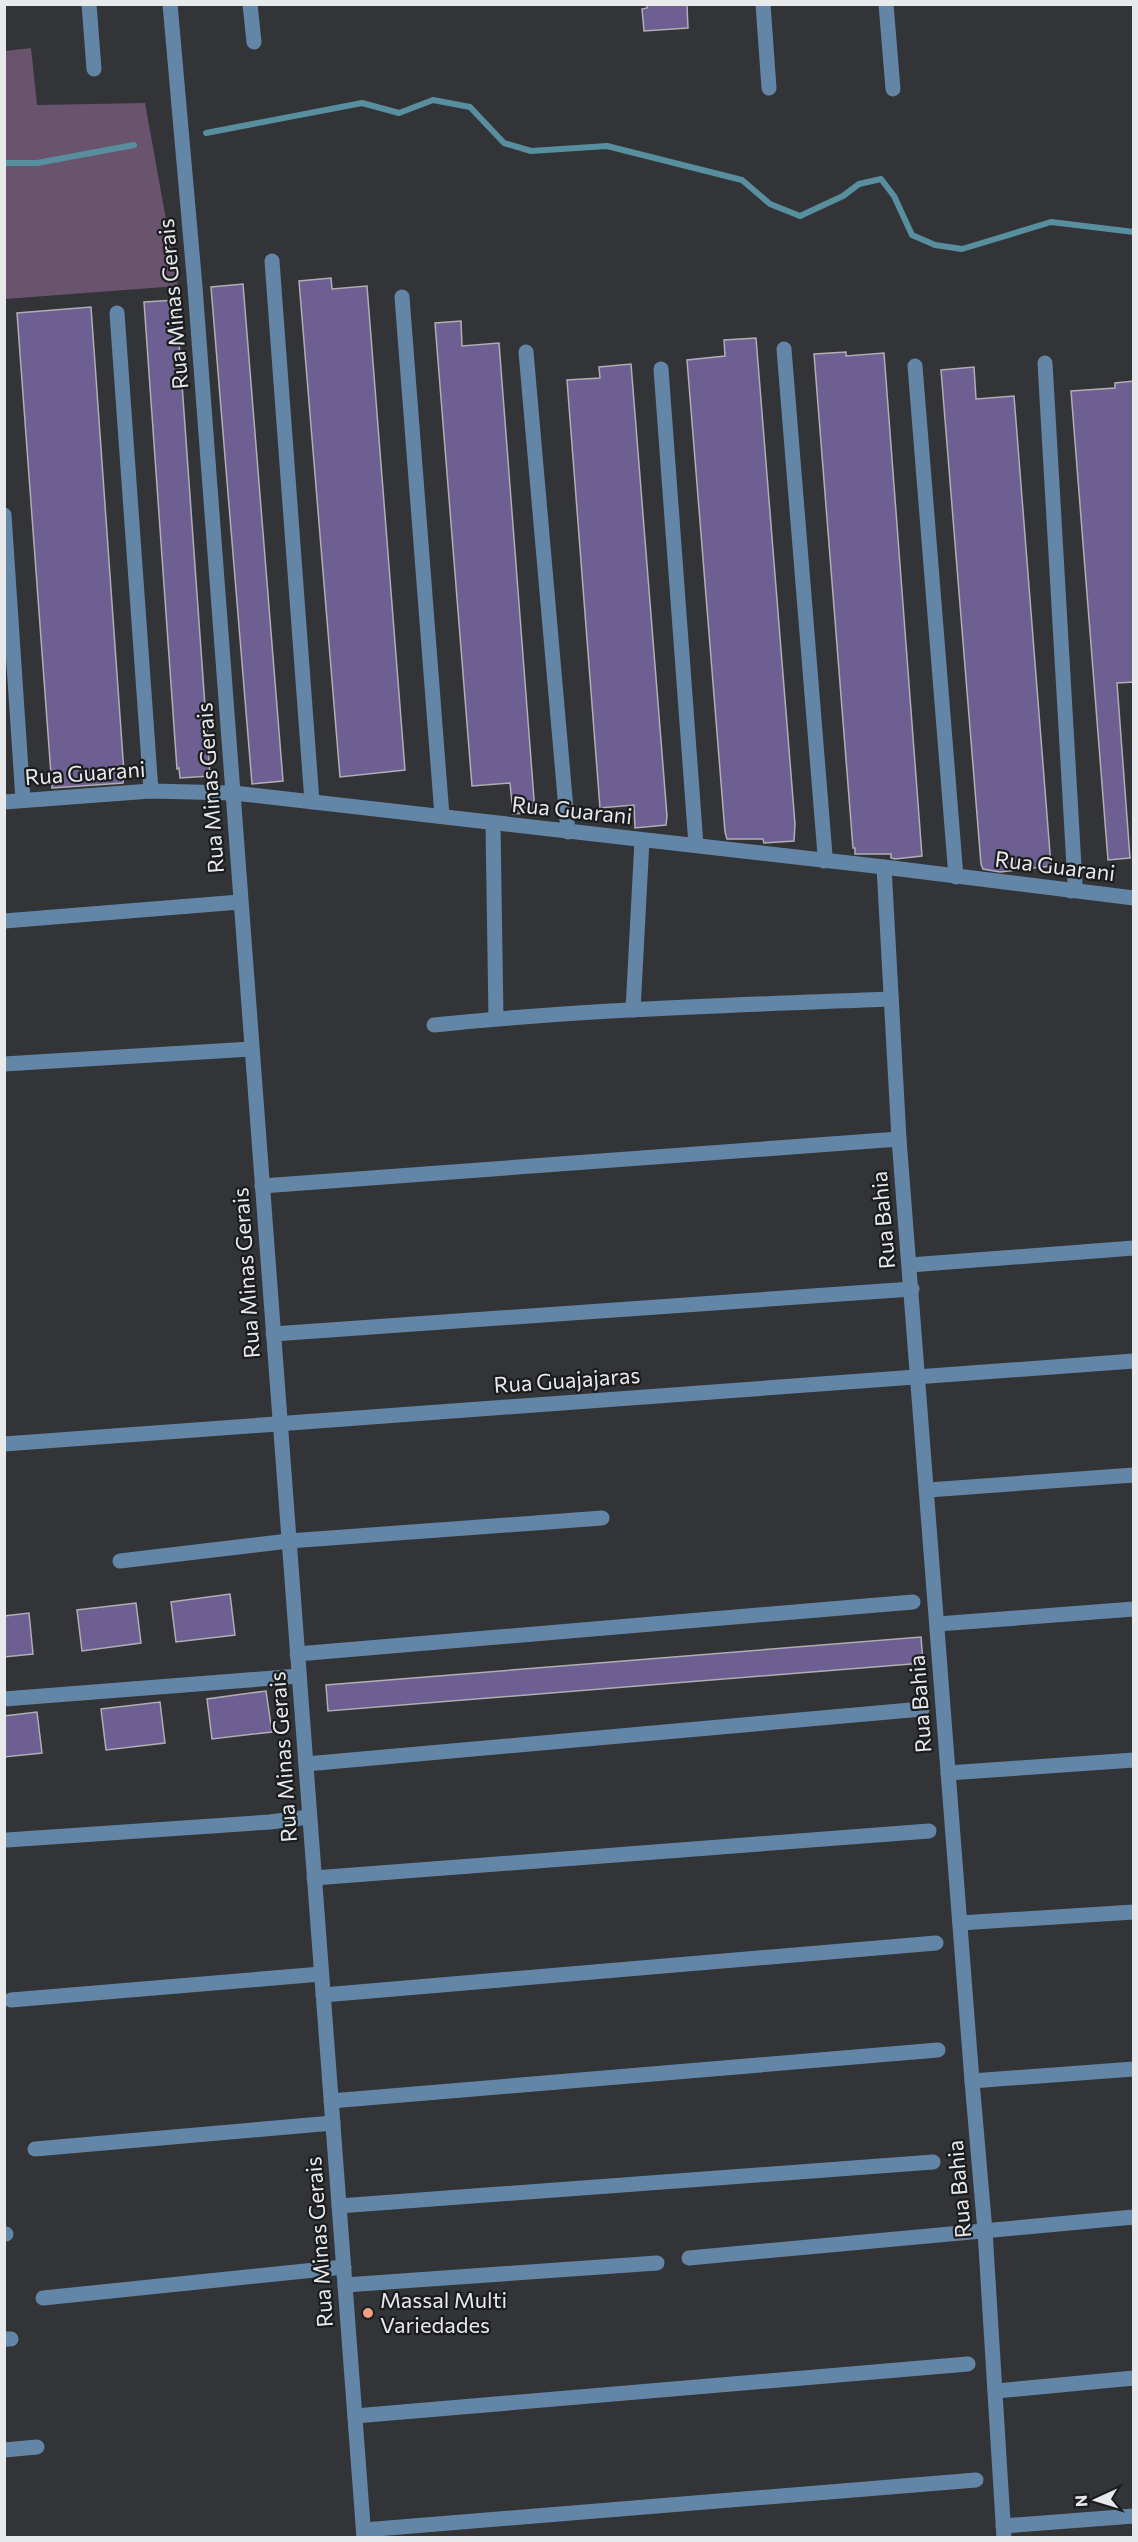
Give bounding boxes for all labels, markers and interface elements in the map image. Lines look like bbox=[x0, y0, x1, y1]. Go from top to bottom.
street label: Rua Minas Gerais bbox=[152, 218, 193, 390]
street label: Rua Minas Gerais bbox=[190, 702, 229, 874]
street label: Rua Guarani bbox=[24, 755, 146, 790]
street label: Rua Guarani bbox=[511, 790, 634, 829]
street label: Rua Guarani bbox=[993, 845, 1117, 886]
street label: Rua Bahia bbox=[865, 1170, 900, 1270]
street label: Rua Minas Gerais bbox=[226, 1187, 265, 1359]
street label: Rua Guajajaras bbox=[493, 1361, 641, 1398]
street label: Rua Bahia bbox=[903, 1654, 936, 1754]
street label: Rua Minas Gerais bbox=[263, 1671, 302, 1843]
street label: Rua Bahia bbox=[941, 2139, 976, 2239]
street label: Rua Minas Gerais bbox=[299, 2156, 338, 2328]
place label: Massal Multi Variedades bbox=[380, 2286, 507, 2338]
marker: Massal Multi Variedades bbox=[361, 2306, 375, 2320]
north arrow bbox=[1066, 2470, 1126, 2530]
text: N bbox=[1071, 2494, 1090, 2508]

